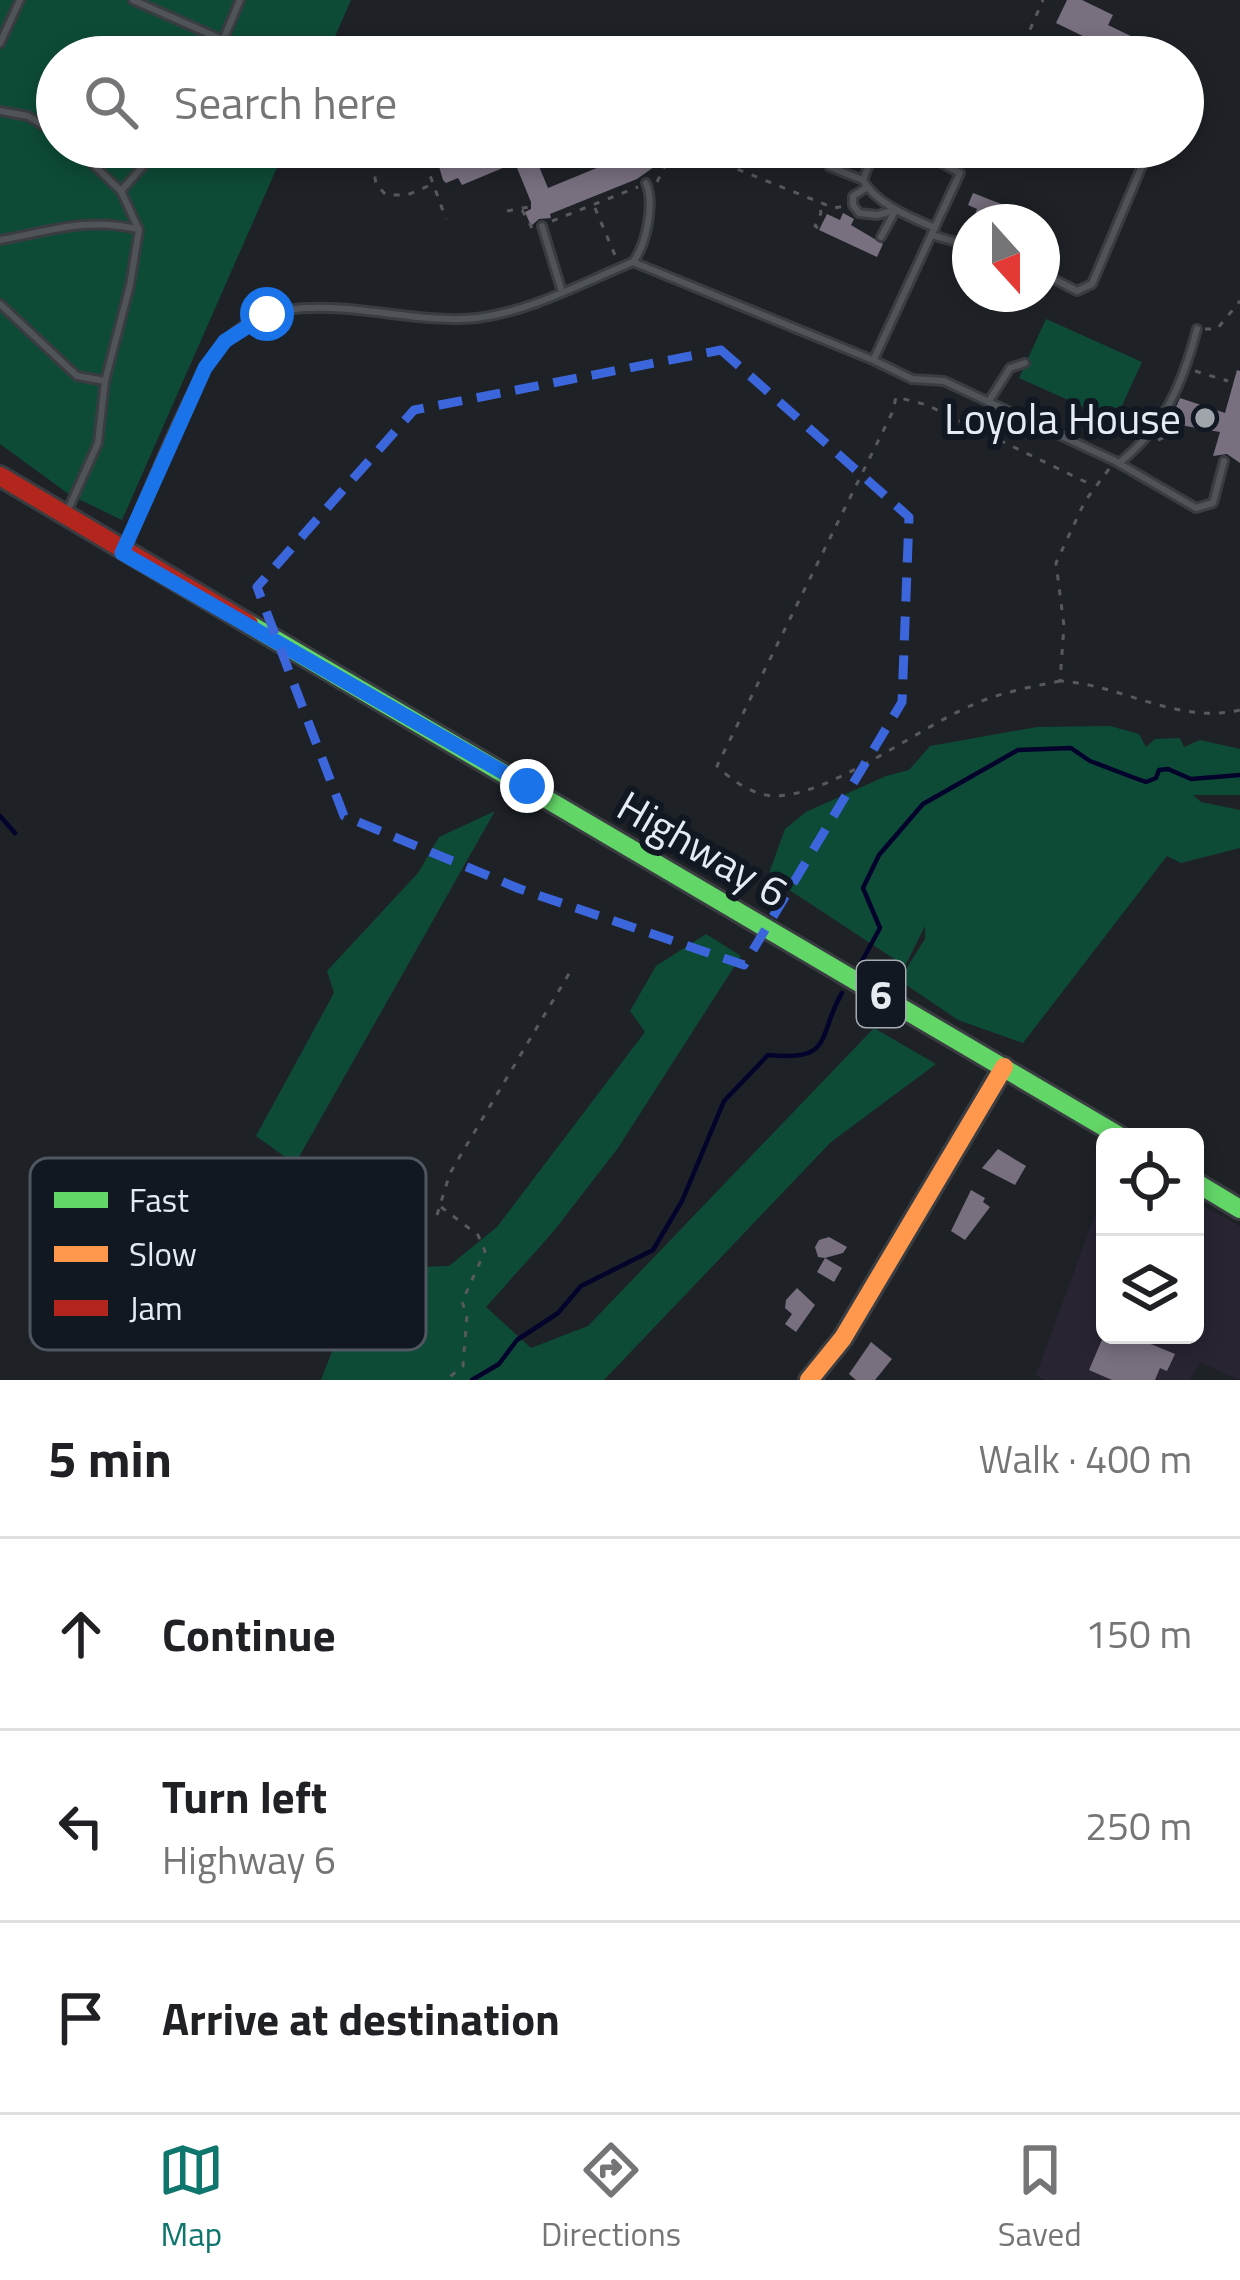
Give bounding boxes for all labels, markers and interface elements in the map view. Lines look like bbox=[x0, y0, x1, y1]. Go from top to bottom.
search box bbox=[36, 36, 1204, 168]
text: Search here bbox=[174, 68, 397, 136]
icon: search bbox=[78, 69, 144, 135]
north arrow bbox=[952, 204, 1060, 312]
route start bbox=[240, 287, 294, 341]
place label: Loyola House bbox=[944, 386, 1181, 450]
marker: Loyola House bbox=[1192, 405, 1218, 431]
route end bbox=[500, 759, 554, 813]
street label: Highway 6 bbox=[606, 773, 800, 923]
road number: 6 bbox=[857, 961, 905, 1027]
map controls bbox=[1096, 1128, 1204, 1344]
button: locate bbox=[1096, 1128, 1204, 1236]
legend bbox=[30, 1158, 426, 1350]
text: Fast bbox=[129, 1175, 189, 1225]
text: Slow bbox=[129, 1229, 197, 1279]
button: layers bbox=[1096, 1236, 1204, 1344]
text: Jam bbox=[129, 1283, 183, 1333]
text: 5 min bbox=[48, 1419, 172, 1497]
text: Walk · 400 m bbox=[978, 1429, 1192, 1488]
text: Continue bbox=[162, 1600, 336, 1668]
icon: ahead bbox=[48, 1601, 114, 1667]
text: 150 m bbox=[1085, 1604, 1192, 1663]
text: Turn left bbox=[162, 1762, 327, 1830]
icon: left bbox=[48, 1793, 114, 1859]
text: 250 m bbox=[1085, 1796, 1192, 1855]
text: Highway 6 bbox=[162, 1830, 336, 1889]
text: Arrive at destination bbox=[162, 1984, 560, 2052]
icon: arrive bbox=[48, 1985, 114, 2051]
tab: Map bbox=[158, 2137, 224, 2259]
tab: Directions bbox=[541, 2137, 681, 2259]
tab: Saved bbox=[998, 2137, 1082, 2259]

